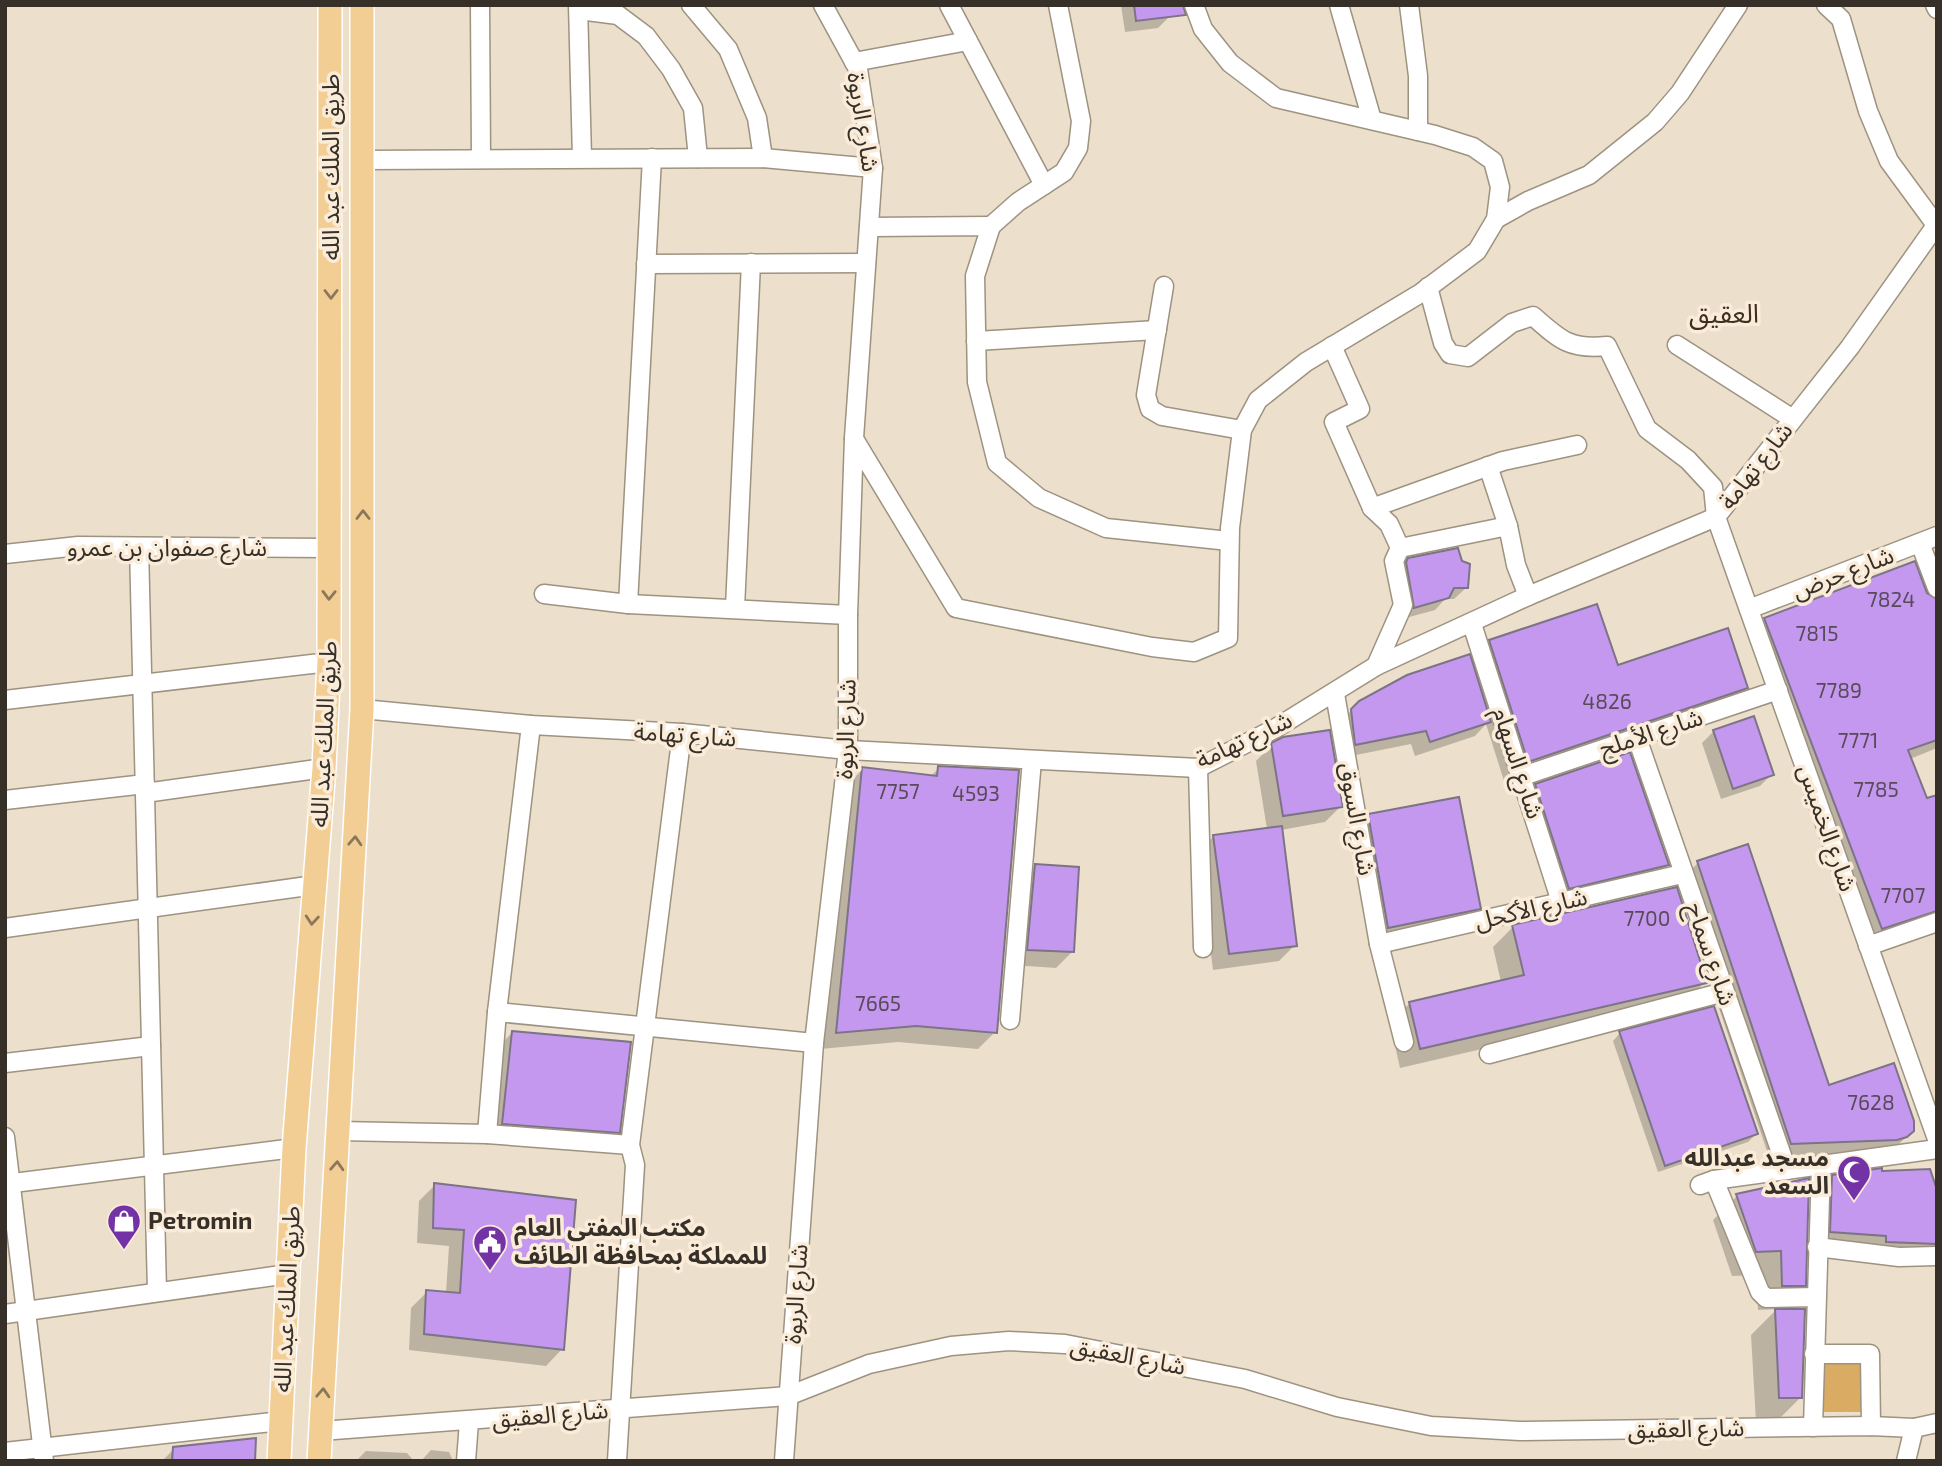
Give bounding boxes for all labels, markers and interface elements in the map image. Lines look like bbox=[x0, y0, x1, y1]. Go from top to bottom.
street label: شارع الربوة bbox=[838, 70, 887, 174]
street label: طريق الملك عبد الله bbox=[315, 74, 346, 260]
one-way arrow bbox=[323, 289, 338, 300]
district label: العقيق bbox=[1689, 297, 1759, 330]
street label: شارع تهامة bbox=[1712, 416, 1801, 517]
one-way arrow bbox=[355, 510, 371, 520]
street label: شارع صفوان بن عمرو bbox=[67, 532, 267, 565]
street label: شارع حرض bbox=[1788, 539, 1899, 608]
house number: 7824 bbox=[1867, 586, 1915, 611]
one-way arrow bbox=[321, 590, 337, 601]
house number: 7815 bbox=[1795, 620, 1839, 645]
street label: طريق الملك عبد الله bbox=[303, 640, 344, 828]
house number: 7789 bbox=[1816, 677, 1862, 702]
street label: شارع الربوة bbox=[828, 678, 865, 780]
house number: 4826 bbox=[1582, 688, 1632, 713]
street label: شارع الأملح bbox=[1595, 701, 1707, 766]
street label: شارع السهام bbox=[1483, 703, 1551, 823]
street label: شارع تهامة bbox=[1191, 704, 1298, 777]
street label: شارع تهامة bbox=[633, 715, 737, 756]
house number: 7771 bbox=[1838, 727, 1878, 752]
street label: شارع السوق bbox=[1330, 760, 1383, 878]
street label: شارع الخميس bbox=[1789, 760, 1864, 896]
house number: 7785 bbox=[1853, 776, 1899, 801]
house number: 7757 bbox=[876, 778, 920, 803]
house number: 4593 bbox=[952, 780, 1000, 805]
one-way arrow bbox=[347, 835, 362, 846]
street label: شارع الأكحل bbox=[1472, 881, 1591, 938]
house number: 7707 bbox=[1881, 882, 1926, 907]
street label: شارع سماح bbox=[1677, 898, 1744, 1010]
house number: 7700 bbox=[1624, 905, 1670, 930]
one-way arrow bbox=[305, 915, 320, 926]
house number: 7665 bbox=[855, 990, 901, 1015]
house number: 7628 bbox=[1847, 1089, 1895, 1114]
place label: مسجد عبدالله السعد bbox=[1684, 1142, 1829, 1199]
mosque icon: مسجد عبدالله السعد bbox=[1835, 1153, 1873, 1202]
one-way arrow bbox=[329, 1160, 344, 1171]
shop icon: Petromin bbox=[105, 1202, 143, 1251]
place label: Petromin bbox=[148, 1205, 253, 1234]
street label: طريق الملك عبد الله bbox=[266, 1205, 307, 1393]
place label: مكتب المفتي العام للمملكة بمحافظة الطائف bbox=[514, 1212, 767, 1270]
public building icon: مكتب المفتي العام للمملكة بمحافظة الطائف bbox=[471, 1223, 509, 1272]
street label: شارع الربوة bbox=[777, 1243, 816, 1345]
street label: شارع العقيق bbox=[1067, 1329, 1188, 1384]
one-way arrow bbox=[315, 1387, 330, 1398]
street label: شارع العقيق bbox=[490, 1394, 610, 1437]
street label: شارع العقيق bbox=[1627, 1412, 1745, 1447]

